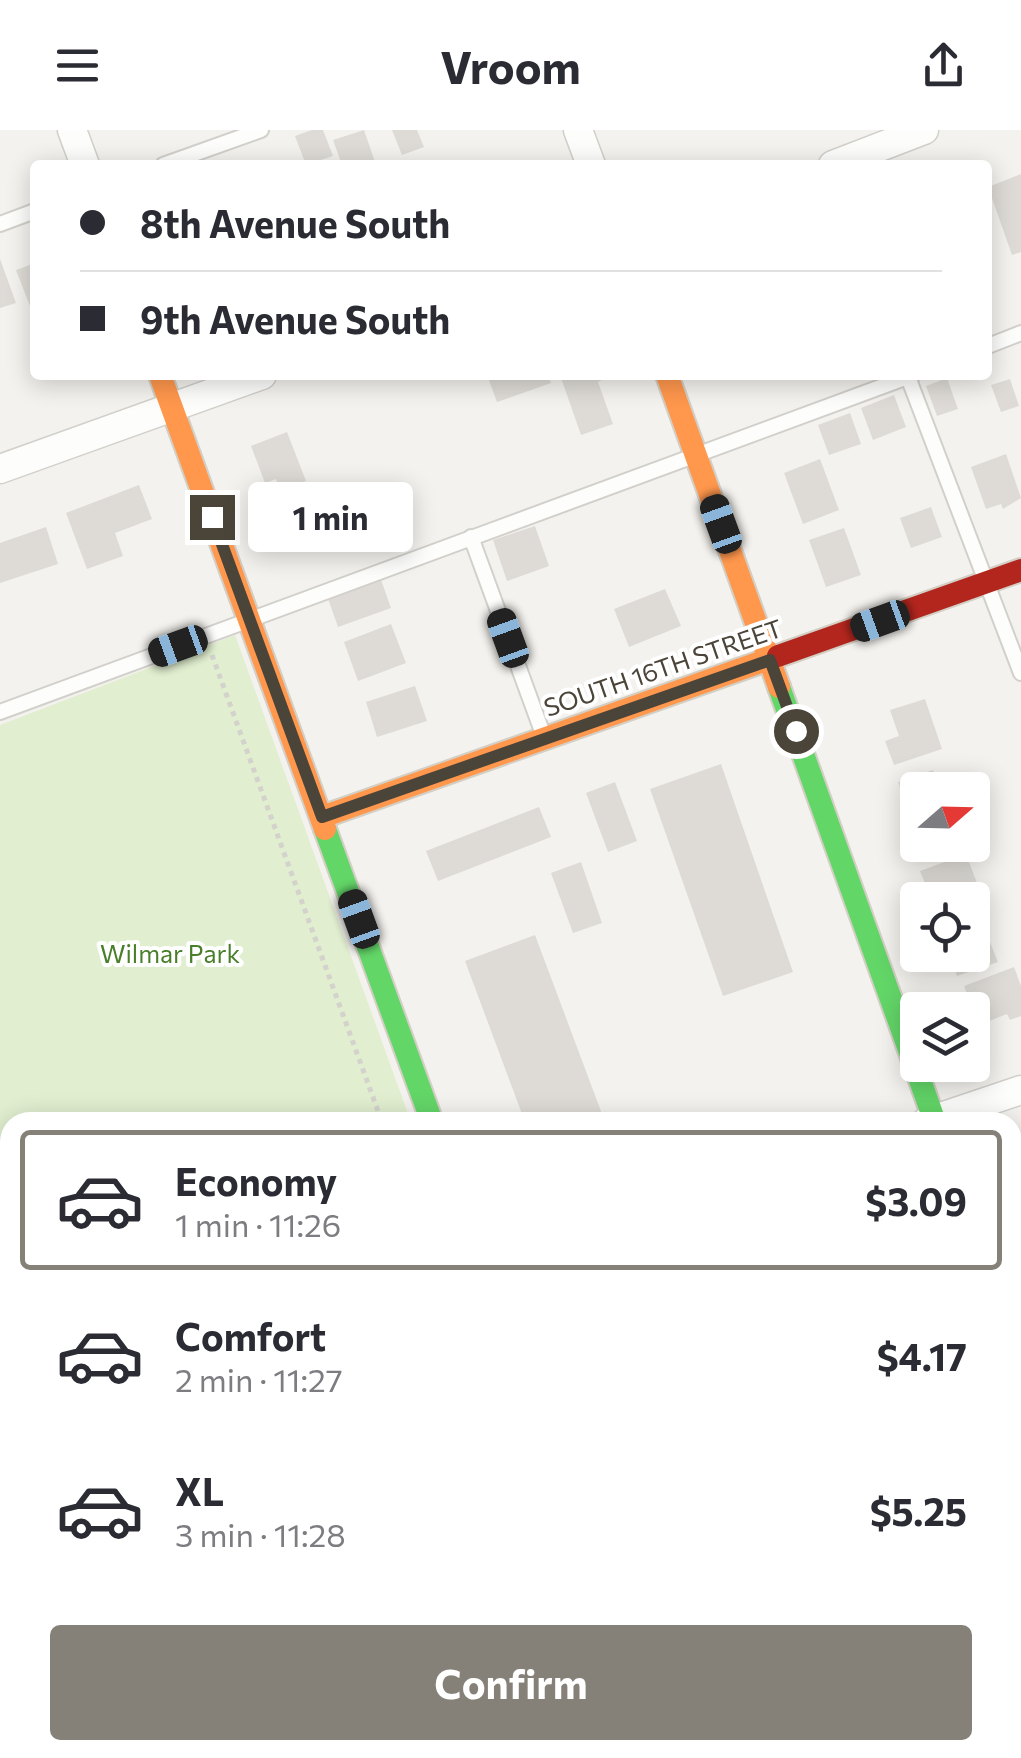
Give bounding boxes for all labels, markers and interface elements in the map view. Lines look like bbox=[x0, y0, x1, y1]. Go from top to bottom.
icon: menu bbox=[50, 38, 105, 93]
text: Vroom bbox=[440, 38, 581, 93]
icon: share bbox=[916, 38, 971, 93]
text: 8th Avenue South bbox=[140, 199, 450, 246]
text: 9th Avenue South bbox=[140, 295, 450, 342]
callout: 1 min bbox=[247, 482, 412, 552]
car bbox=[697, 491, 745, 557]
route end bbox=[190, 495, 235, 540]
text: 1 min bbox=[293, 497, 368, 537]
car bbox=[847, 597, 913, 645]
car bbox=[484, 605, 532, 671]
street label: SOUTH 16TH STREET bbox=[540, 612, 786, 722]
car bbox=[145, 622, 211, 670]
route start bbox=[774, 709, 819, 754]
north arrow bbox=[900, 772, 990, 862]
map controls bbox=[900, 772, 990, 1082]
button: locate bbox=[900, 882, 990, 972]
car bbox=[335, 886, 383, 952]
park label: Wilmar Park bbox=[100, 938, 241, 968]
button: layers bbox=[900, 992, 990, 1082]
icon: car bbox=[55, 1155, 145, 1245]
text: Economy bbox=[175, 1157, 337, 1204]
text: $3.09 bbox=[865, 1177, 967, 1224]
text: 1 min · 11:26 bbox=[175, 1204, 341, 1244]
icon: car bbox=[55, 1310, 145, 1400]
text: Comfort bbox=[175, 1312, 326, 1359]
text: $4.17 bbox=[877, 1332, 967, 1379]
text: 2 min · 11:27 bbox=[175, 1359, 343, 1399]
icon: car bbox=[55, 1465, 145, 1555]
text: XL bbox=[175, 1467, 224, 1514]
text: $5.25 bbox=[870, 1487, 967, 1534]
text: 3 min · 11:28 bbox=[175, 1514, 346, 1554]
button: Confirm bbox=[50, 1625, 972, 1740]

